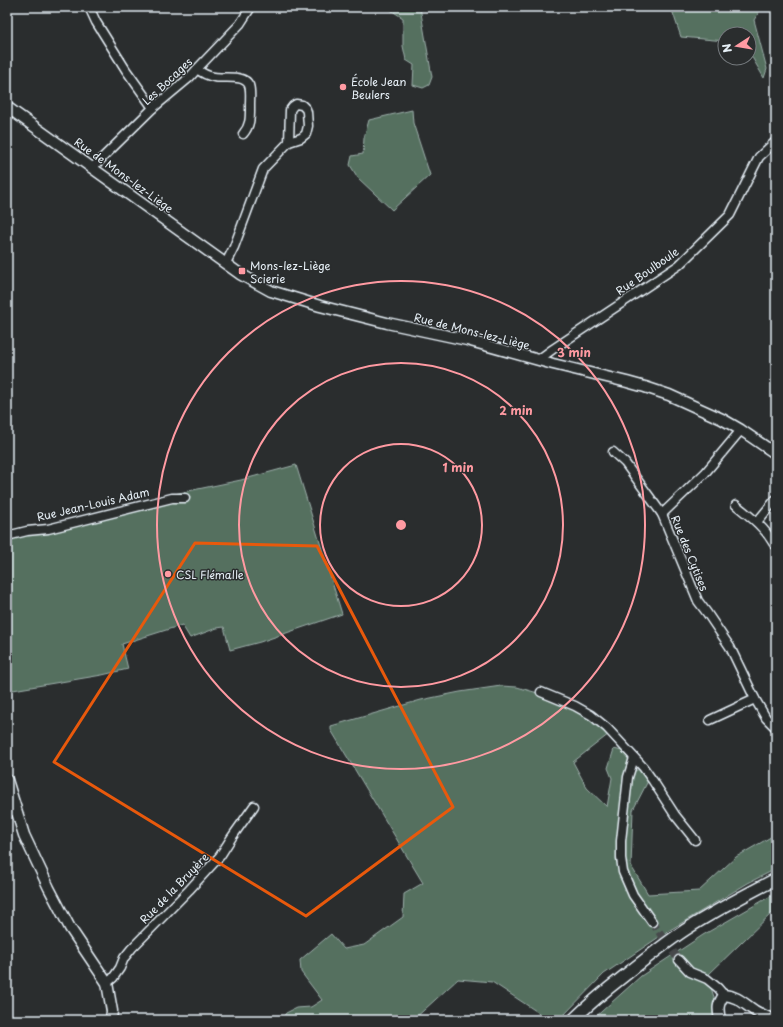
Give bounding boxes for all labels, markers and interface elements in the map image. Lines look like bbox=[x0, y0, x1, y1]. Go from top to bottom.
north arrow bbox=[717, 26, 757, 66]
text: N bbox=[717, 42, 736, 54]
street label: Les Bocages bbox=[138, 53, 196, 109]
place label: École Jean Beulers bbox=[351, 73, 406, 103]
marker: École Jean Beulers bbox=[338, 82, 348, 92]
street label: Rue de Mons-lez-Liège bbox=[71, 133, 177, 217]
street label: Rue Boulboule bbox=[612, 243, 682, 299]
place label: Mons-lez-Liège Scierie bbox=[250, 257, 331, 287]
marker: Mons-lez-Liège Scierie bbox=[237, 266, 247, 276]
street label: Rue de Mons-lez-Liège bbox=[412, 308, 532, 354]
text: 3 min bbox=[557, 343, 591, 361]
text: 2 min bbox=[499, 401, 533, 419]
text: 1 min bbox=[442, 458, 474, 476]
street label: Rue Jean-Louis Adam bbox=[35, 483, 151, 525]
street label: Rue des Cytises bbox=[667, 513, 713, 593]
centre of rings bbox=[394, 518, 408, 532]
place label: CSL Flémalle bbox=[176, 566, 244, 583]
marker: CSL Flémalle bbox=[163, 569, 173, 579]
street label: Rue de la Bruyère bbox=[136, 849, 212, 927]

